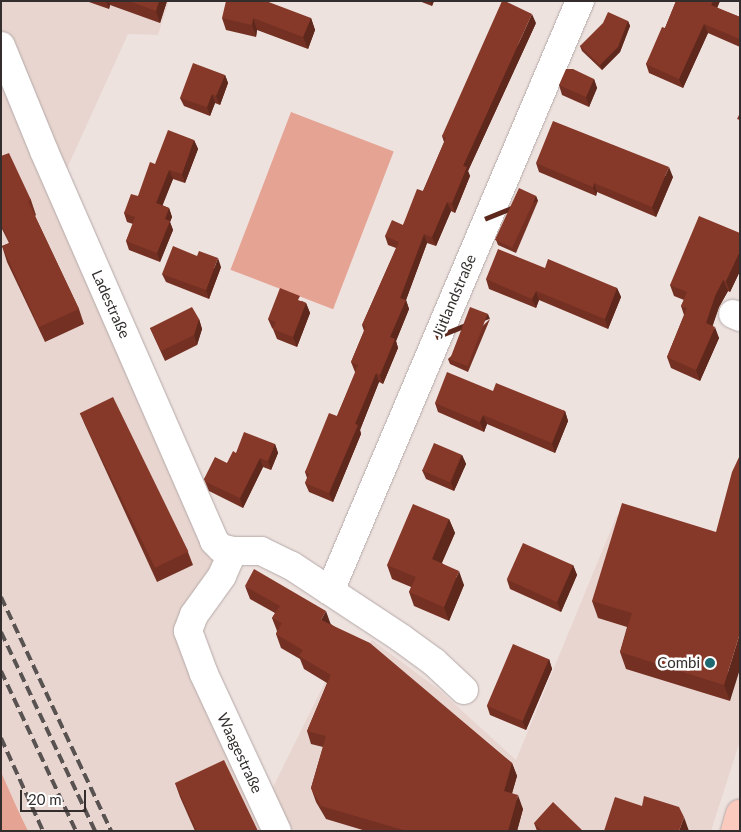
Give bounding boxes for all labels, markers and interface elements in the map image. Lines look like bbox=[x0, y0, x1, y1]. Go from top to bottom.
street label: Jütlandstraße bbox=[428, 252, 480, 340]
street label: Ladestraße bbox=[88, 267, 134, 341]
place label: Combi bbox=[657, 654, 700, 672]
marker: Combi bbox=[704, 657, 716, 669]
street label: Waagestraße bbox=[214, 710, 266, 796]
scale bar bbox=[22, 780, 89, 812]
text: 20 m bbox=[28, 790, 62, 808]

